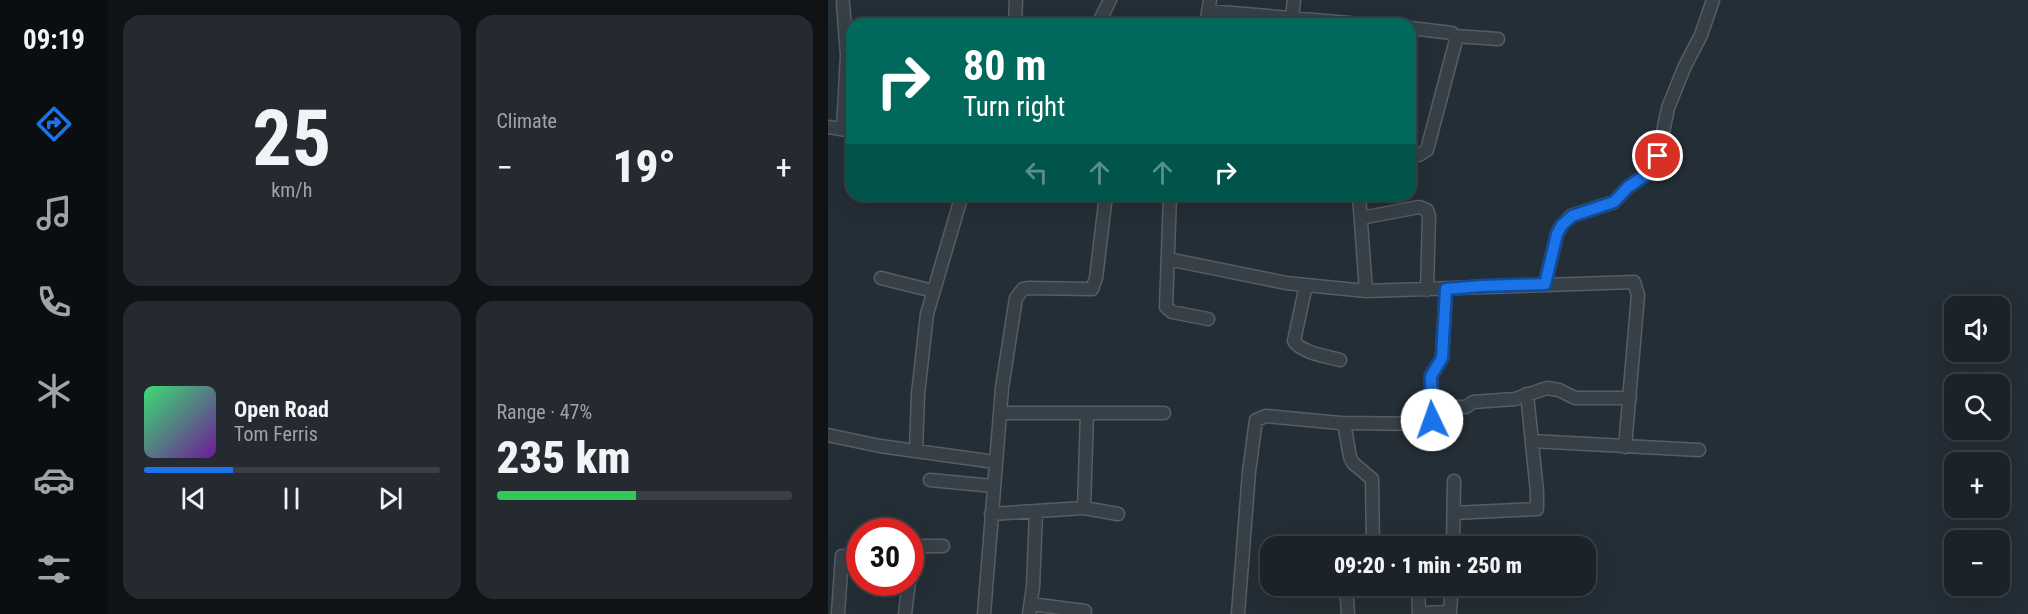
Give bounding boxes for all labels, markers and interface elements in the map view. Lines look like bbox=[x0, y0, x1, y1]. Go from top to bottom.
text: 09:19 bbox=[23, 24, 85, 56]
text: 80 m bbox=[963, 41, 1046, 90]
icon: right bbox=[864, 42, 942, 120]
text: Turn right bbox=[963, 91, 1065, 123]
text: 25 bbox=[252, 93, 331, 184]
icon: directions bbox=[33, 103, 75, 145]
text: Climate bbox=[497, 109, 557, 133]
pin bbox=[1632, 130, 1683, 181]
icon: arrive bbox=[1641, 139, 1674, 172]
text: 19° bbox=[613, 140, 676, 193]
text: − bbox=[497, 148, 513, 187]
text: + bbox=[776, 148, 792, 187]
icon: left bbox=[1020, 156, 1053, 189]
icon: ahead bbox=[1083, 156, 1116, 189]
icon: ahead bbox=[1146, 156, 1179, 189]
icon: right bbox=[1209, 156, 1242, 189]
text: km/h bbox=[271, 178, 312, 202]
icon: music bbox=[33, 192, 75, 234]
icon: phone bbox=[33, 281, 75, 323]
map controls bbox=[1944, 296, 2010, 596]
button: sound bbox=[1944, 296, 2010, 362]
icon: climate bbox=[33, 370, 75, 412]
button: search bbox=[1944, 374, 2010, 440]
position arrow bbox=[1400, 388, 1464, 452]
text: Open Road bbox=[234, 397, 329, 422]
text: Range · 47% bbox=[497, 400, 592, 424]
text: Tom Ferris bbox=[234, 422, 318, 446]
text: 235 km bbox=[497, 431, 631, 484]
button: + bbox=[1944, 452, 2010, 518]
icon: car bbox=[33, 459, 75, 501]
icon: previous bbox=[177, 482, 210, 515]
icon: pause bbox=[275, 482, 308, 515]
icon: next bbox=[374, 482, 407, 515]
speed limit sign: 30 bbox=[846, 518, 924, 596]
button: − bbox=[1944, 530, 2010, 596]
icon: filters bbox=[33, 548, 75, 590]
text: 09:20 · 1 min · 250 m bbox=[1334, 553, 1522, 578]

